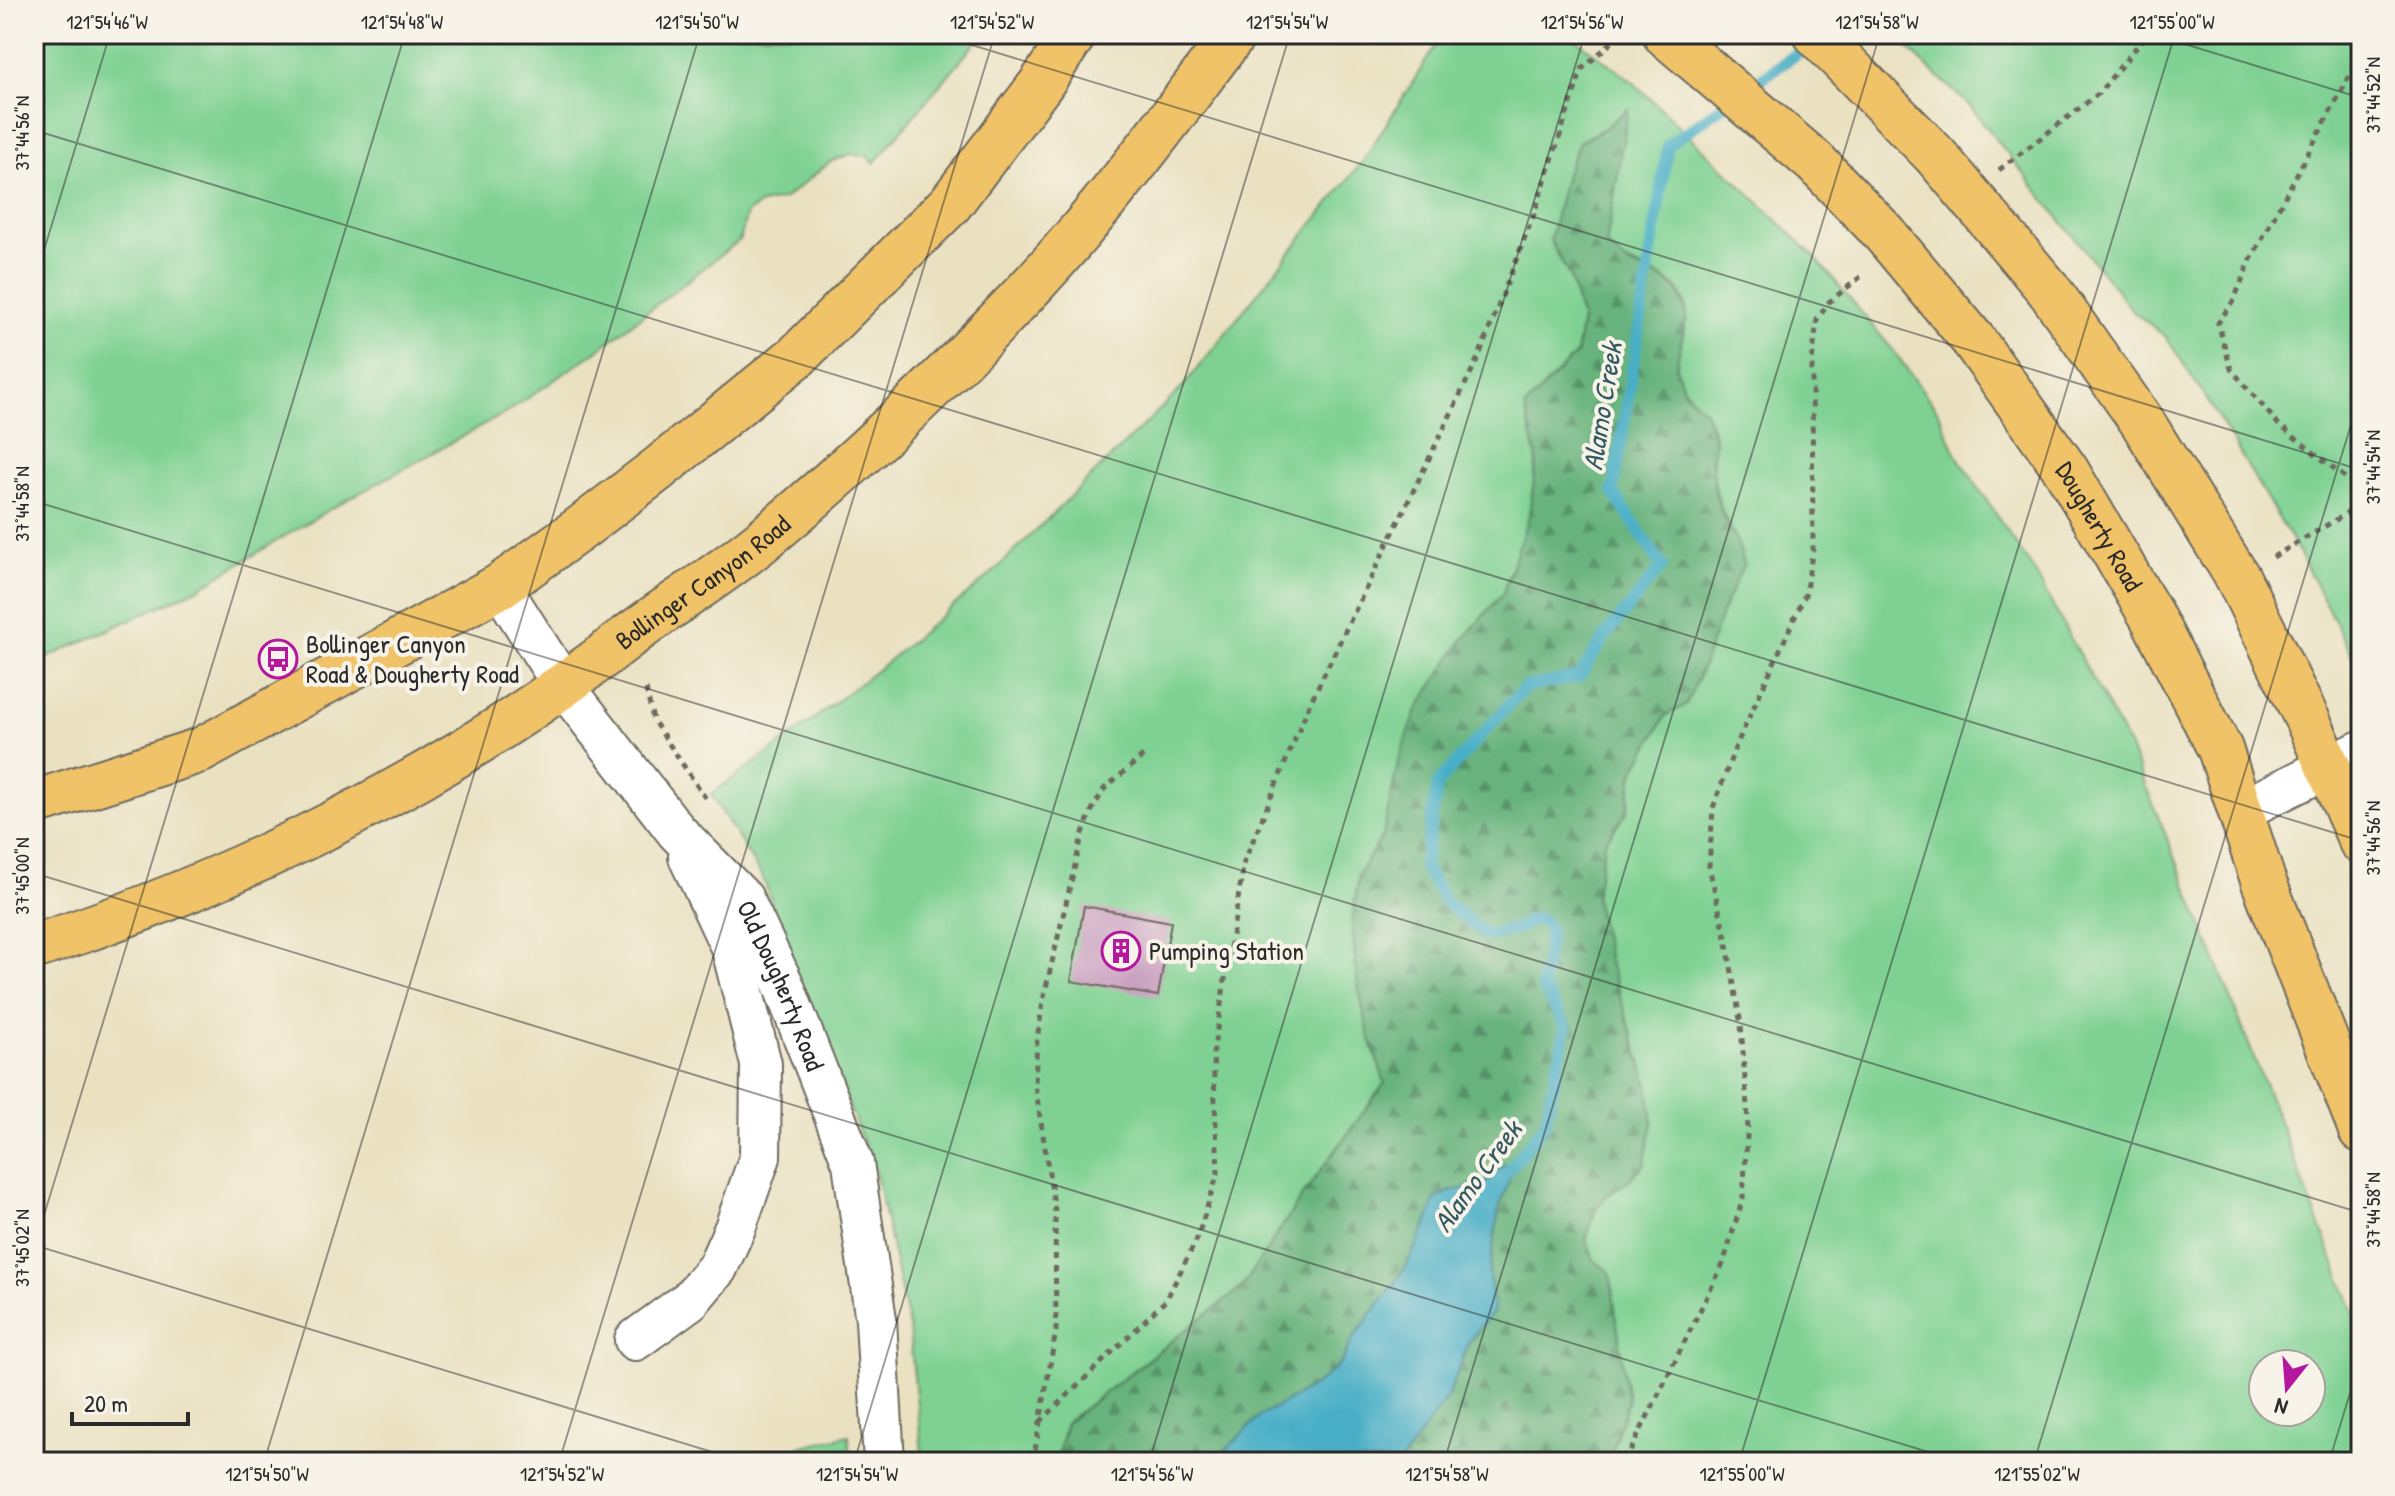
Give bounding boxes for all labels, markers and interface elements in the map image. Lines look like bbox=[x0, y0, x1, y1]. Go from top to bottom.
text: 121°54'46"W bbox=[66, 8, 148, 35]
text: 121°54'48"W bbox=[361, 8, 444, 35]
text: 121°54'50"W bbox=[655, 8, 739, 35]
text: 121°54'52"W bbox=[950, 8, 1035, 35]
text: 121°54'54"W bbox=[1246, 8, 1329, 35]
text: 121°54'56"W bbox=[1541, 8, 1624, 35]
text: 121°54'58"W bbox=[1835, 8, 1919, 35]
text: 121°55'00"W bbox=[2129, 8, 2215, 35]
text: 37°44'52"N bbox=[2359, 57, 2386, 133]
text: 37°44'56"N bbox=[8, 96, 35, 170]
water label: Alamo Creek bbox=[1573, 337, 1631, 473]
text: 37°44'54"N bbox=[2359, 430, 2386, 504]
street label: Dougherty Road bbox=[2048, 454, 2151, 598]
text: 37°44'58"N bbox=[8, 466, 35, 542]
street label: Bollinger Canyon Road bbox=[608, 507, 797, 657]
place label: Bollinger Canyon Road & Dougherty Road bbox=[306, 626, 519, 691]
bus stop icon: Bollinger Canyon Road & Dougherty Road bbox=[257, 638, 299, 680]
text: 37°44'56"N bbox=[2359, 801, 2386, 875]
text: 37°45'00"N bbox=[8, 837, 35, 915]
street label: Old Dougherty Road bbox=[729, 894, 833, 1076]
building icon: Pumping Station bbox=[1100, 930, 1142, 972]
place label: Pumping Station bbox=[1149, 933, 1304, 968]
water label: Alamo Creek bbox=[1424, 1111, 1532, 1239]
text: 37°44'58"N bbox=[2359, 1172, 2386, 1248]
text: 37°45'02"N bbox=[8, 1209, 35, 1287]
north arrow bbox=[2247, 1348, 2327, 1428]
scale bar bbox=[72, 1376, 188, 1426]
text: 20 m bbox=[84, 1387, 128, 1419]
text: N bbox=[2271, 1391, 2291, 1423]
text: 121°54'50"W bbox=[225, 1460, 309, 1487]
text: 121°54'52"W bbox=[520, 1460, 605, 1487]
text: 121°54'54"W bbox=[816, 1460, 899, 1487]
text: 121°54'56"W bbox=[1111, 1460, 1194, 1487]
text: 121°54'58"W bbox=[1405, 1460, 1489, 1487]
text: 121°55'00"W bbox=[1699, 1460, 1785, 1487]
text: 121°55'02"W bbox=[1994, 1460, 2080, 1487]

